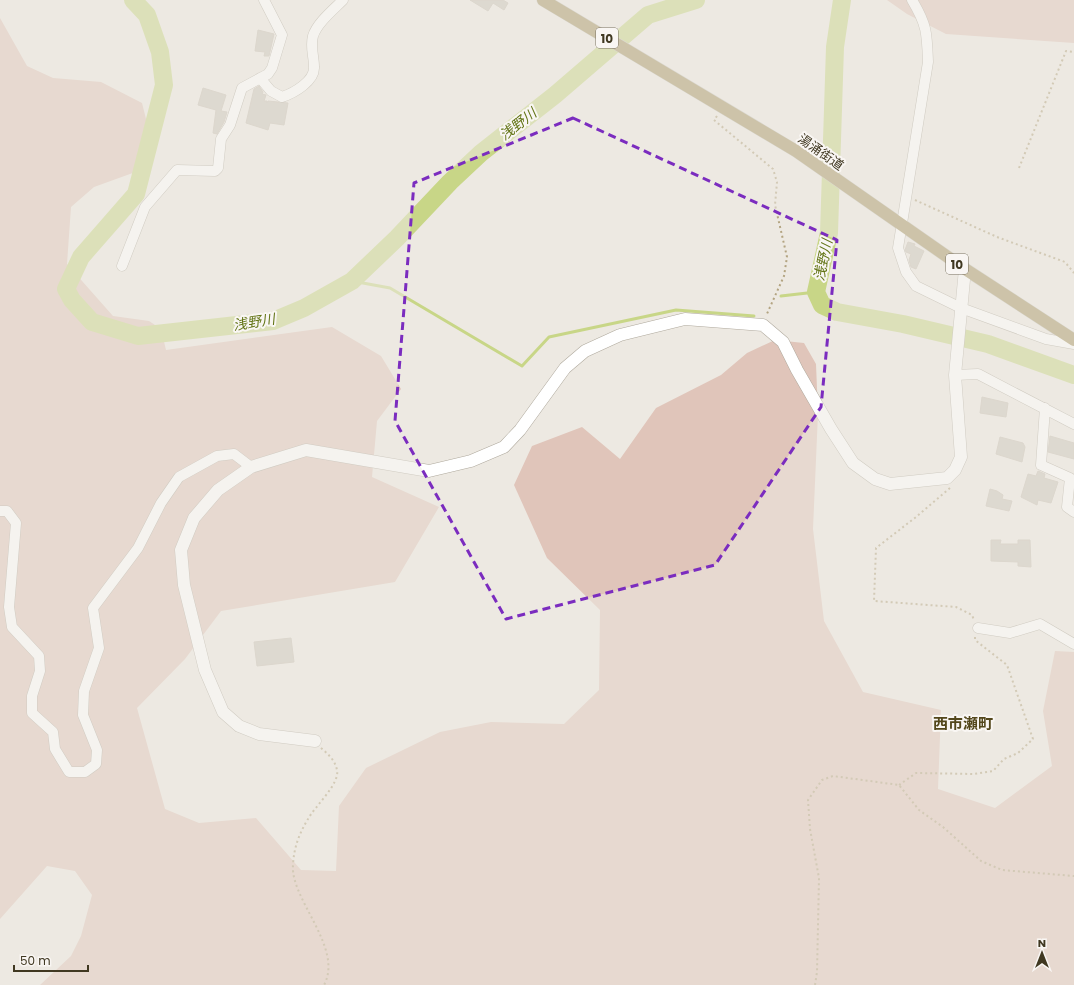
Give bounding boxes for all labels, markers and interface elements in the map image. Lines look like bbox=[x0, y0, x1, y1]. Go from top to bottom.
road number: 10 bbox=[596, 28, 618, 48]
water label: 浅野川 bbox=[495, 102, 542, 145]
street label: 湯涌街道 bbox=[794, 129, 848, 175]
water label: 浅野川 bbox=[809, 235, 838, 283]
road number: 10 bbox=[946, 254, 968, 274]
water label: 浅野川 bbox=[232, 309, 278, 335]
district label: 西市瀬町 bbox=[933, 713, 993, 734]
north arrow bbox=[1022, 933, 1062, 973]
text: N bbox=[1038, 935, 1046, 951]
scale bar bbox=[14, 947, 88, 973]
text: 50 m bbox=[20, 952, 51, 969]

